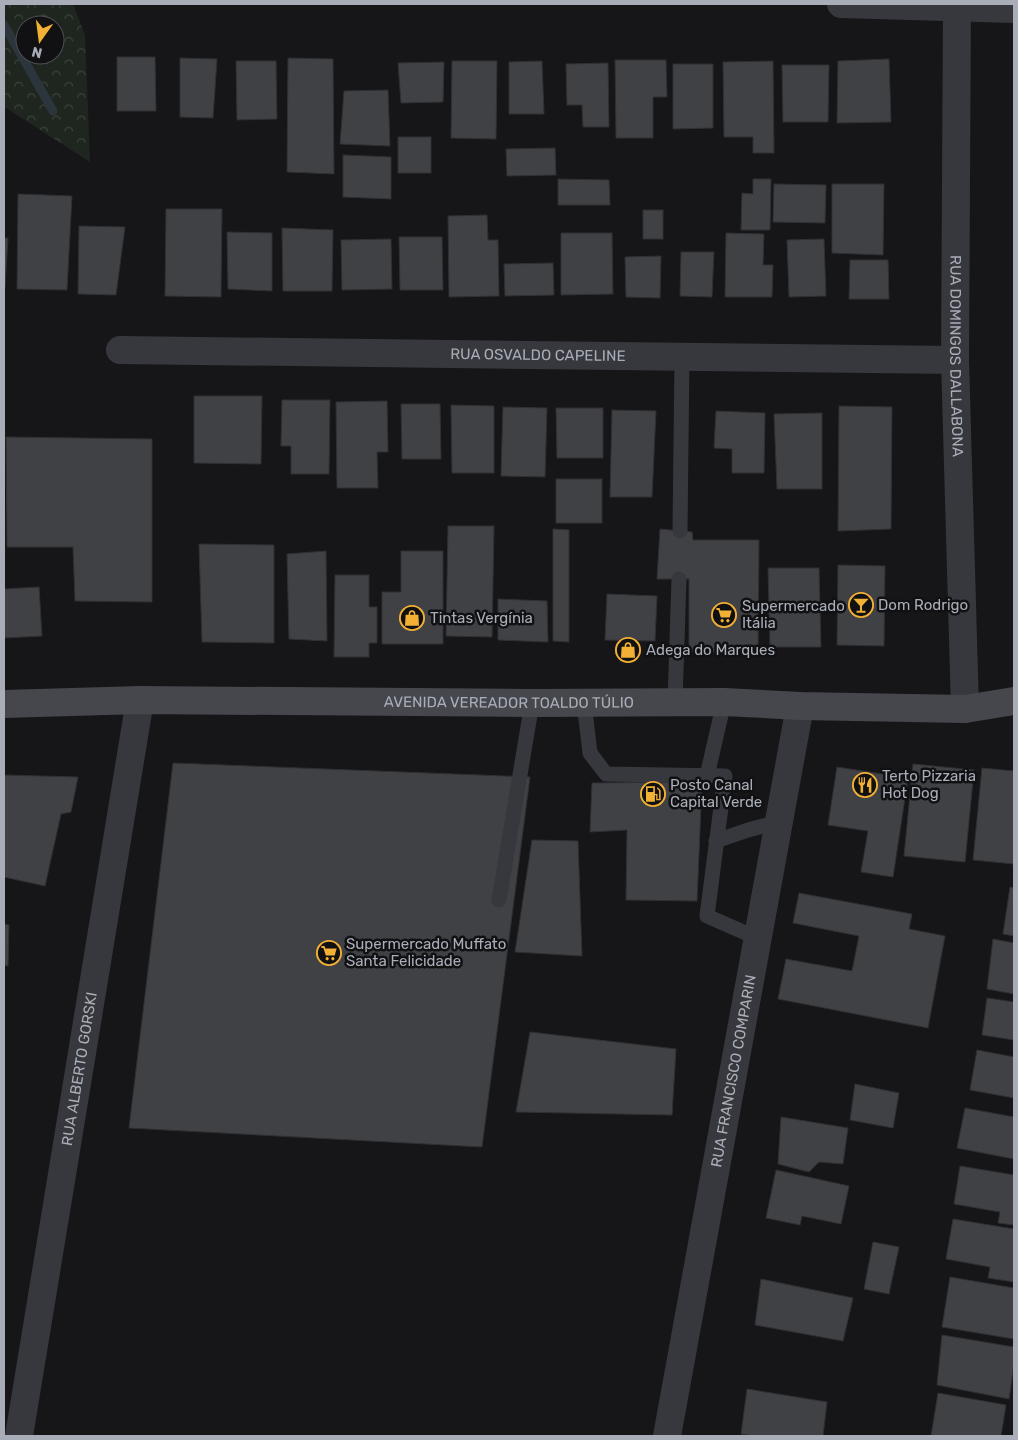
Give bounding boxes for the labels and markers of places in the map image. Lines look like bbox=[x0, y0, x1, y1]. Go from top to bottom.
bar icon: Dom Rodrigo bbox=[848, 592, 874, 618]
place label: Dom Rodrigo bbox=[878, 596, 968, 614]
place label: Supermercado Itália bbox=[742, 597, 845, 632]
supermarket icon: Supermercado Itália bbox=[711, 602, 737, 628]
shop icon: Tintas Vergínia bbox=[399, 605, 425, 631]
place label: Tintas Vergínia bbox=[430, 609, 533, 627]
shop icon: Adega do Marques bbox=[615, 637, 641, 663]
place label: Adega do Marques bbox=[646, 641, 776, 659]
place label: Terto Pizzaria Hot Dog bbox=[882, 767, 976, 802]
restaurant icon: Terto Pizzaria Hot Dog bbox=[852, 772, 878, 798]
place label: Posto Canal Capital Verde bbox=[670, 776, 762, 811]
fuel station icon: Posto Canal Capital Verde bbox=[640, 781, 666, 807]
place label: Supermercado Muffato Santa Felicidade bbox=[346, 935, 506, 970]
supermarket icon: Supermercado Muffato Santa Felicidade bbox=[316, 940, 342, 966]

